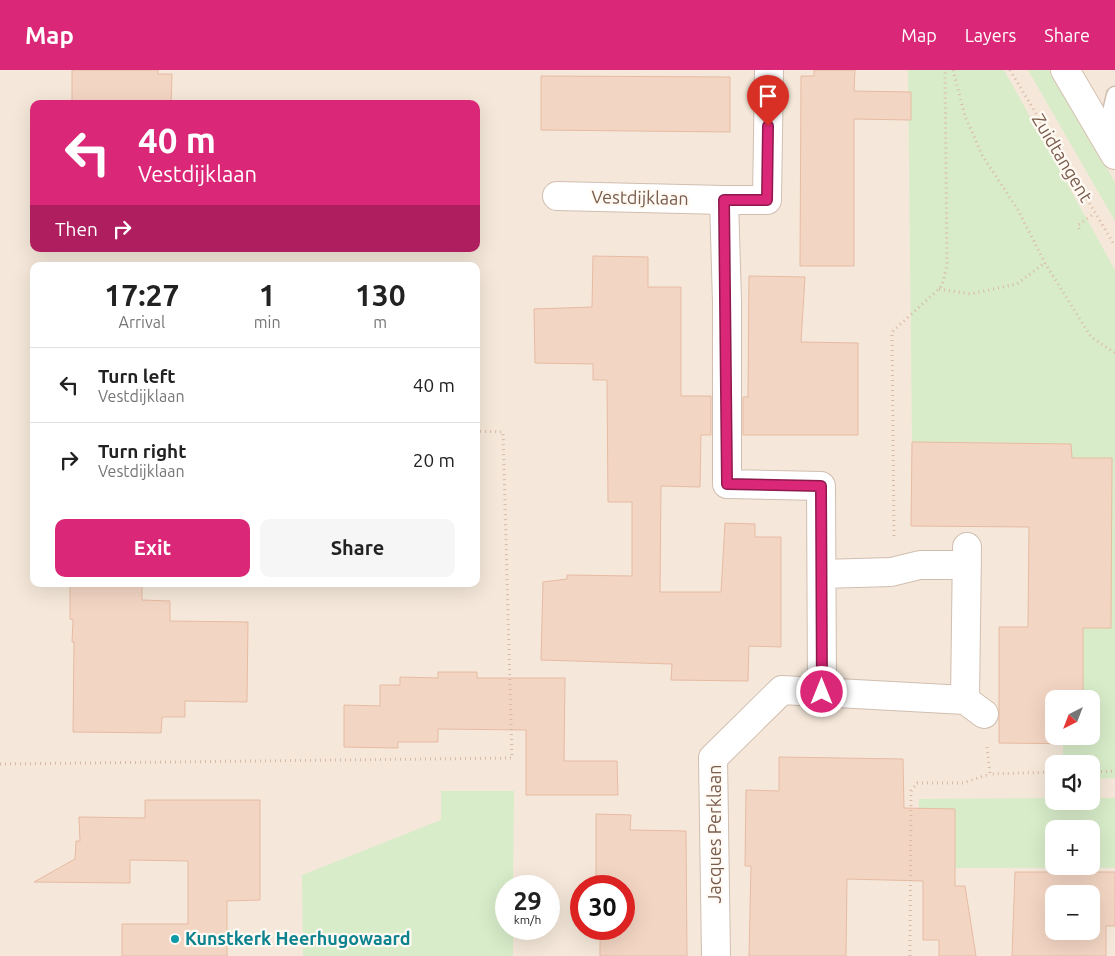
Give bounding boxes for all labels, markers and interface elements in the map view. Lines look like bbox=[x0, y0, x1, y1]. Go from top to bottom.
text: Map bbox=[25, 22, 74, 49]
text: Map bbox=[901, 25, 937, 45]
text: Layers bbox=[965, 25, 1016, 45]
text: Share bbox=[1044, 25, 1090, 45]
pin bbox=[747, 75, 789, 126]
icon: arrive bbox=[754, 82, 782, 110]
street label: Zuidtangent bbox=[1029, 110, 1097, 205]
icon: left bbox=[55, 120, 120, 185]
text: 40 m bbox=[138, 120, 216, 160]
text: Vestdijklaan bbox=[138, 161, 257, 186]
street label: Vestdijklaan bbox=[591, 186, 689, 208]
icon: right bbox=[108, 215, 136, 243]
text: Then bbox=[55, 218, 98, 240]
text: 17:27 bbox=[104, 278, 179, 312]
text: 1 bbox=[259, 278, 276, 312]
text: 130 bbox=[355, 278, 406, 312]
text: Arrival bbox=[119, 313, 165, 331]
text: min bbox=[254, 313, 281, 331]
text: m bbox=[373, 313, 387, 331]
text: Turn left bbox=[98, 365, 176, 387]
icon: left bbox=[55, 371, 83, 399]
text: 40 m bbox=[413, 374, 455, 396]
text: Vestdijklaan bbox=[98, 387, 185, 405]
text: Turn right bbox=[98, 440, 186, 462]
icon: right bbox=[55, 446, 83, 474]
text: 20 m bbox=[413, 449, 455, 471]
text: Vestdijklaan bbox=[98, 462, 185, 480]
button: Exit bbox=[55, 519, 250, 577]
button: Share bbox=[260, 519, 455, 577]
position arrow bbox=[795, 665, 847, 717]
north arrow bbox=[1045, 690, 1100, 745]
map controls bbox=[1045, 690, 1100, 940]
button: sound bbox=[1045, 755, 1100, 810]
street label: Jacques Perklaan bbox=[704, 765, 724, 903]
button: + bbox=[1045, 820, 1100, 875]
speed limit sign: 30 bbox=[570, 875, 635, 940]
button: − bbox=[1045, 885, 1100, 940]
text: 29 bbox=[513, 887, 542, 915]
text: km/h bbox=[514, 913, 541, 926]
place label: Kunstkerk Heerhugowaard bbox=[185, 928, 411, 948]
marker: Kunstkerk Heerhugowaard bbox=[169, 933, 181, 945]

